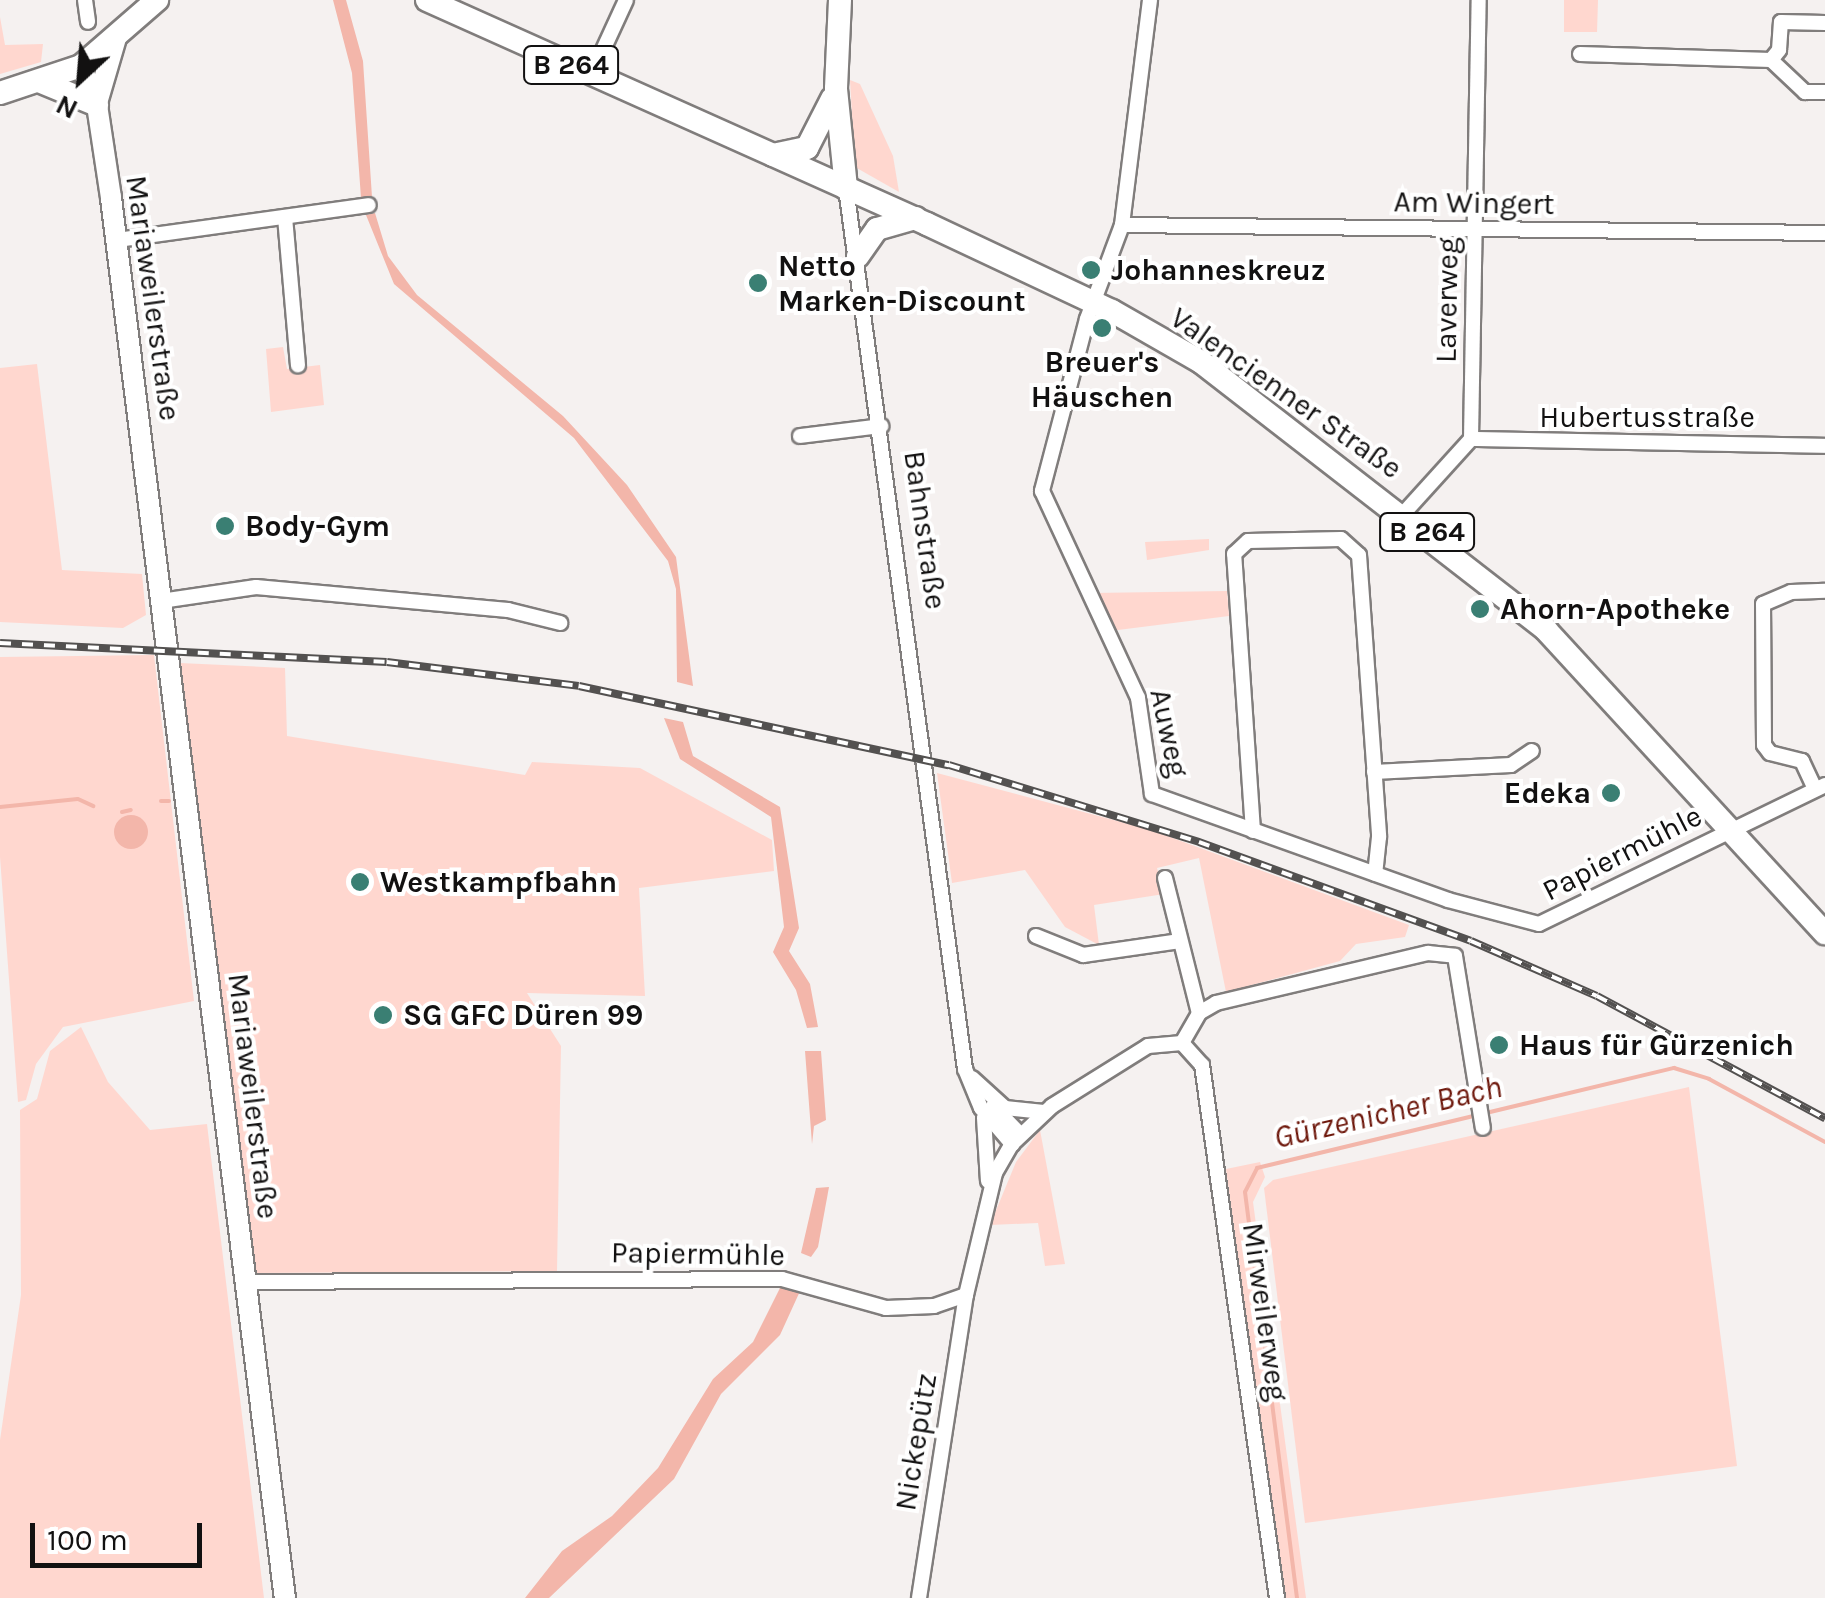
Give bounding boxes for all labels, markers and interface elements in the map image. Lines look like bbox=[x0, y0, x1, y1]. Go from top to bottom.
north arrow bbox=[30, 30, 130, 130]
road number: B 264 bbox=[521, 42, 621, 88]
text: N bbox=[50, 88, 83, 127]
street label: Mariaweilerstraße bbox=[118, 173, 188, 423]
street label: Am Wingert bbox=[1393, 184, 1555, 222]
street label: Laverweg bbox=[1428, 237, 1466, 363]
place label: Netto Marken-Discount bbox=[778, 248, 1026, 318]
place label: Johanneskreuz bbox=[1111, 252, 1326, 288]
marker: Johanneskreuz bbox=[1080, 259, 1102, 281]
marker: Netto Marken-Discount bbox=[747, 272, 769, 294]
street label: Valencienner Straße bbox=[1163, 300, 1409, 486]
marker: Breuer's Häuschen bbox=[1091, 317, 1113, 339]
place label: Breuer's Häuschen bbox=[1031, 344, 1173, 414]
street label: Hubertusstraße bbox=[1539, 399, 1755, 435]
street label: Bahnstraße bbox=[896, 448, 954, 612]
place label: Body-Gym bbox=[245, 508, 390, 544]
road number: B 264 bbox=[1377, 509, 1477, 555]
marker: Body-Gym bbox=[214, 515, 236, 537]
place label: Ahorn-Apotheke bbox=[1500, 591, 1730, 627]
marker: Ahorn-Apotheke bbox=[1469, 598, 1491, 620]
street label: Auweg bbox=[1142, 685, 1196, 781]
place label: Edeka bbox=[1504, 775, 1591, 811]
marker: Edeka bbox=[1600, 782, 1622, 804]
street label: Papiermühle bbox=[1536, 797, 1708, 909]
place label: Westkampfbahn bbox=[380, 864, 617, 900]
marker: Westkampfbahn bbox=[349, 871, 371, 893]
street label: Mariaweilerstraße bbox=[220, 971, 286, 1221]
place label: SG GFC Düren 99 bbox=[403, 997, 643, 1033]
marker: SG GFC Düren 99 bbox=[372, 1004, 394, 1026]
place label: Haus für Gürzenich bbox=[1519, 1027, 1794, 1063]
marker: Haus für Gürzenich bbox=[1488, 1034, 1510, 1056]
water label: Gürzenicher Bach bbox=[1270, 1068, 1506, 1158]
street label: Mirweilerweg bbox=[1235, 1220, 1295, 1404]
street label: Papiermühle bbox=[611, 1234, 785, 1274]
street label: Nickepütz bbox=[887, 1371, 945, 1513]
scale bar bbox=[35, 1503, 208, 1565]
text: 100 m bbox=[47, 1522, 128, 1558]

